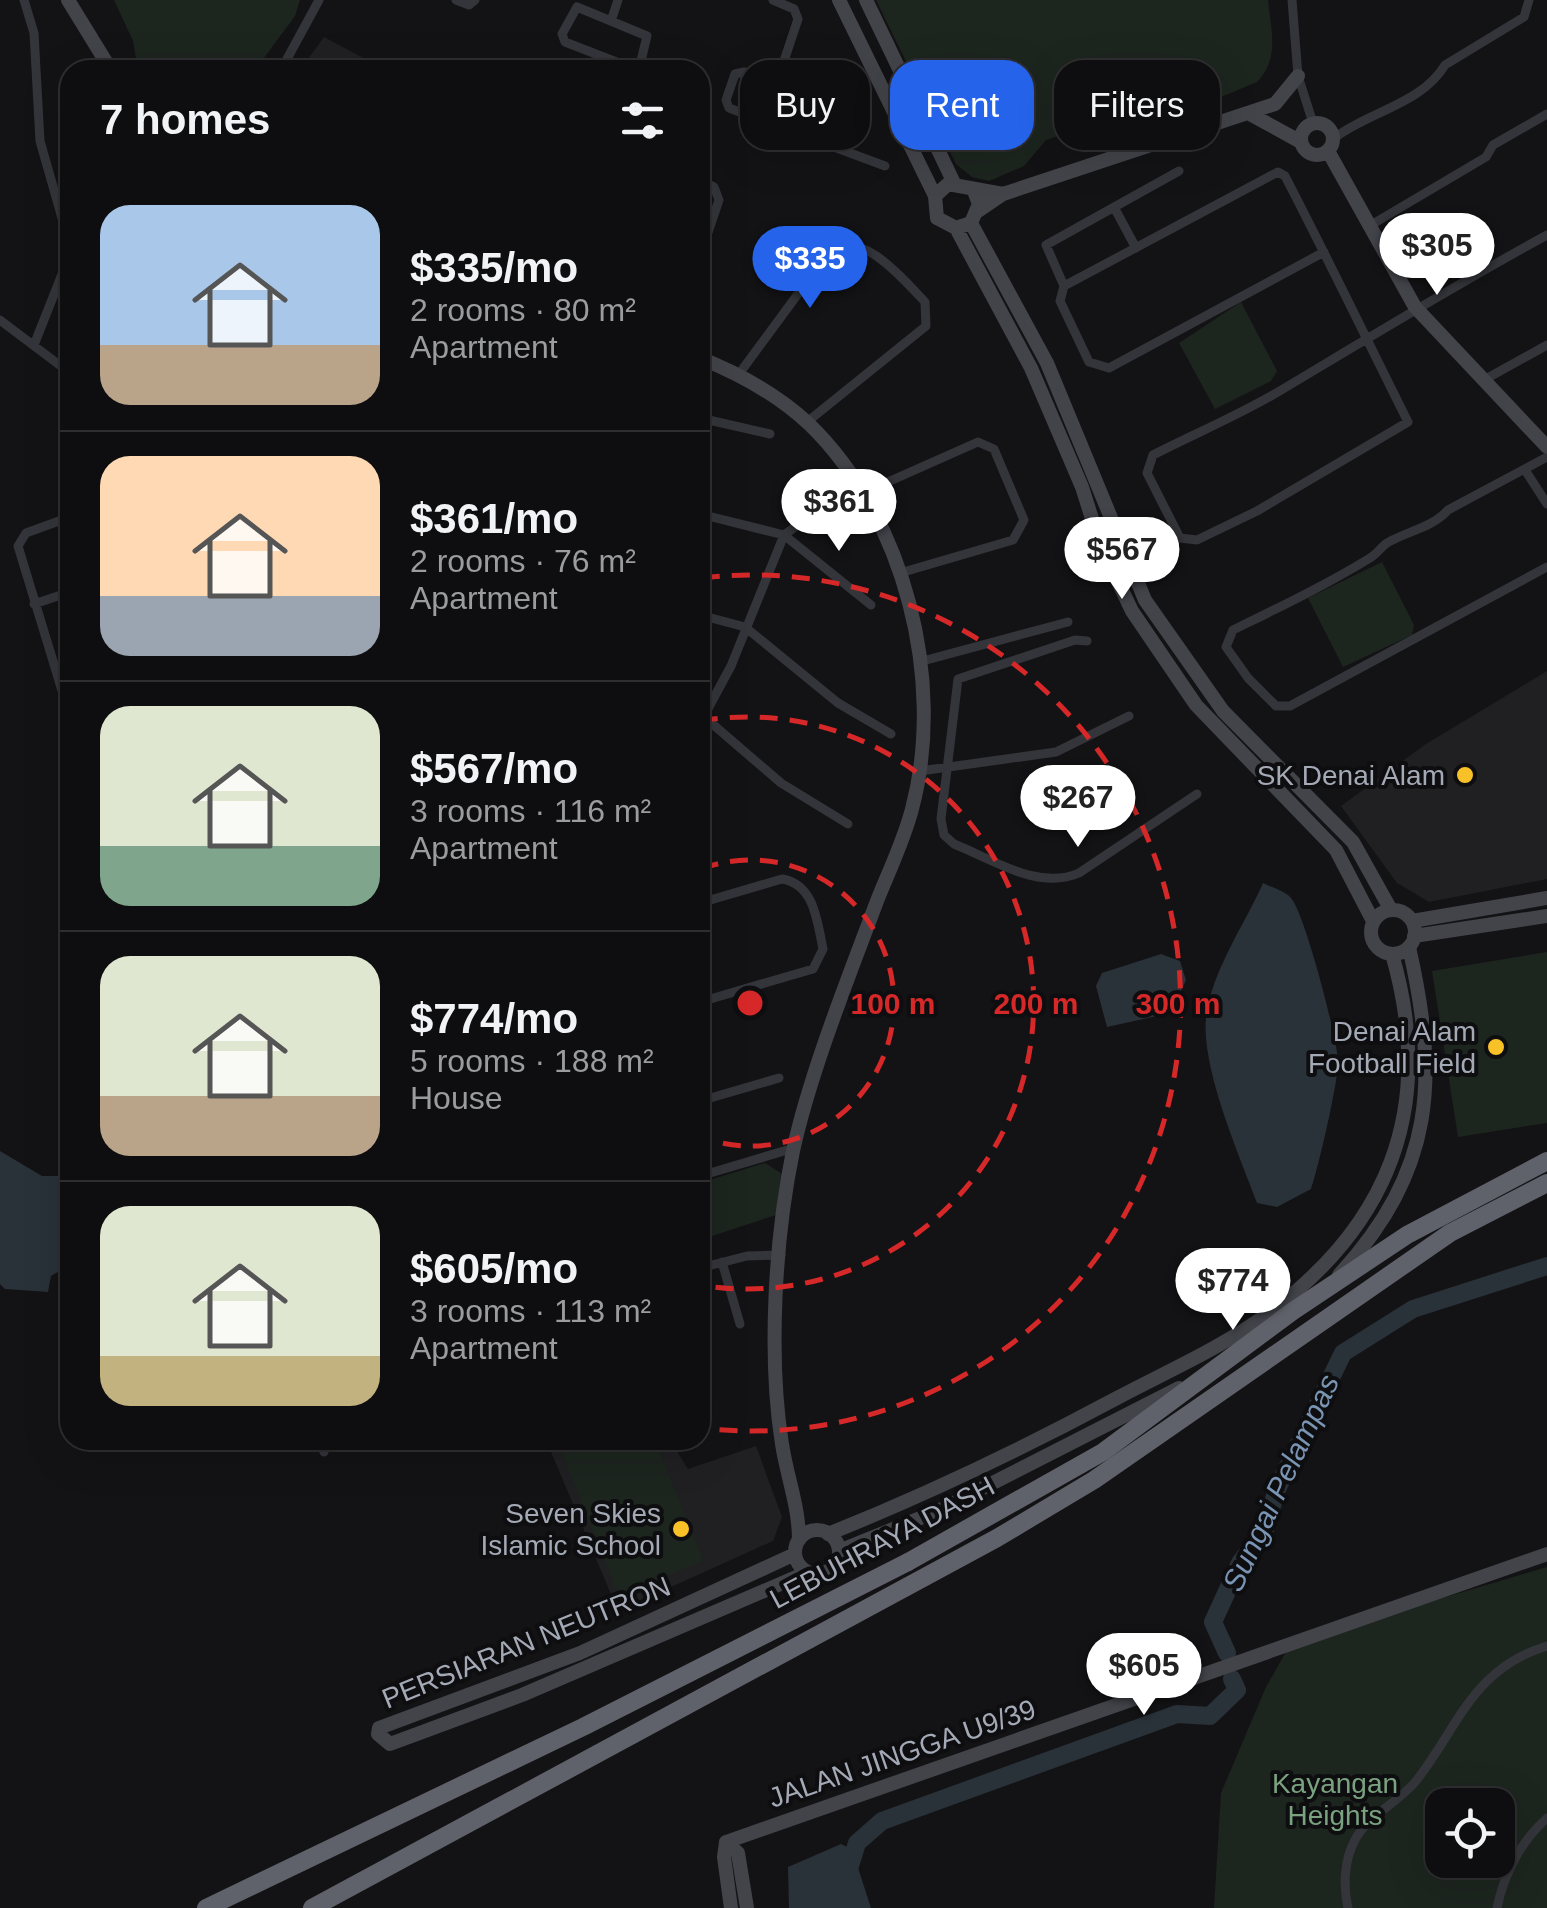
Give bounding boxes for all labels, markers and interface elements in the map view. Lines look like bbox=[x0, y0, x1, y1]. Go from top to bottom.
chip: Buy bbox=[740, 60, 870, 150]
chip: Rent bbox=[890, 60, 1034, 150]
chip: Filters bbox=[1054, 60, 1220, 150]
icon: filters bbox=[615, 93, 670, 148]
text: 7 homes bbox=[100, 96, 270, 143]
pin: $305 bbox=[1378, 213, 1496, 298]
pin: $335 bbox=[751, 226, 869, 311]
text: $305 bbox=[1401, 227, 1473, 263]
text: $335 bbox=[774, 240, 846, 276]
text: $335/mo bbox=[410, 244, 578, 291]
icon: home bbox=[180, 245, 300, 365]
text: 2 rooms · 80 m² bbox=[410, 292, 636, 328]
text: Apartment bbox=[410, 329, 558, 365]
pin: $361 bbox=[780, 469, 898, 554]
text: $361 bbox=[803, 483, 875, 519]
text: $361/mo bbox=[410, 495, 578, 542]
icon: home bbox=[180, 496, 300, 616]
pin: $567 bbox=[1063, 517, 1181, 602]
text: $567 bbox=[1086, 531, 1158, 567]
text: 2 rooms · 76 m² bbox=[410, 543, 636, 579]
text: Apartment bbox=[410, 580, 558, 616]
text: $567/mo bbox=[410, 745, 578, 792]
icon: home bbox=[180, 746, 300, 866]
place label: SK Denai Alam bbox=[1257, 760, 1445, 791]
marker: SK Denai Alam bbox=[1454, 764, 1476, 786]
pin: $267 bbox=[1019, 765, 1137, 850]
text: $267 bbox=[1042, 779, 1114, 815]
text: 3 rooms · 116 m² bbox=[410, 793, 651, 829]
text: Apartment bbox=[410, 830, 558, 866]
centre of rings bbox=[732, 985, 768, 1021]
text: 100 m bbox=[850, 987, 936, 1020]
text: 200 m bbox=[993, 987, 1079, 1020]
text: 300 m bbox=[1135, 987, 1221, 1020]
text: $774/mo bbox=[410, 995, 578, 1042]
icon: home bbox=[180, 996, 300, 1116]
place label: Denai Alam Football Field bbox=[1308, 1016, 1476, 1079]
marker: Denai Alam Football Field bbox=[1485, 1036, 1507, 1058]
text: 5 rooms · 188 m² bbox=[410, 1043, 654, 1079]
text: House bbox=[410, 1080, 503, 1116]
text: $605/mo bbox=[410, 1245, 578, 1292]
icon: home bbox=[180, 1246, 300, 1366]
pin: $774 bbox=[1174, 1248, 1292, 1333]
text: $774 bbox=[1197, 1262, 1269, 1298]
text: 3 rooms · 113 m² bbox=[410, 1293, 651, 1329]
text: Apartment bbox=[410, 1330, 558, 1366]
water label: Sungai Pelampas bbox=[1216, 1369, 1345, 1596]
street label: LEBUHRAYA DASH bbox=[765, 1470, 1000, 1615]
place label: Seven Skies Islamic School bbox=[480, 1498, 661, 1561]
marker: Seven Skies Islamic School bbox=[670, 1518, 692, 1540]
street label: PERSIARAN NEUTRON bbox=[378, 1570, 675, 1715]
pin: $605 bbox=[1085, 1633, 1203, 1718]
text: $605 bbox=[1108, 1647, 1180, 1683]
street label: JALAN JINGGA U9/39 bbox=[765, 1693, 1040, 1814]
park label: Kayangan Heights bbox=[1272, 1768, 1398, 1831]
map controls bbox=[1425, 1788, 1515, 1878]
button: locate bbox=[1425, 1788, 1515, 1878]

